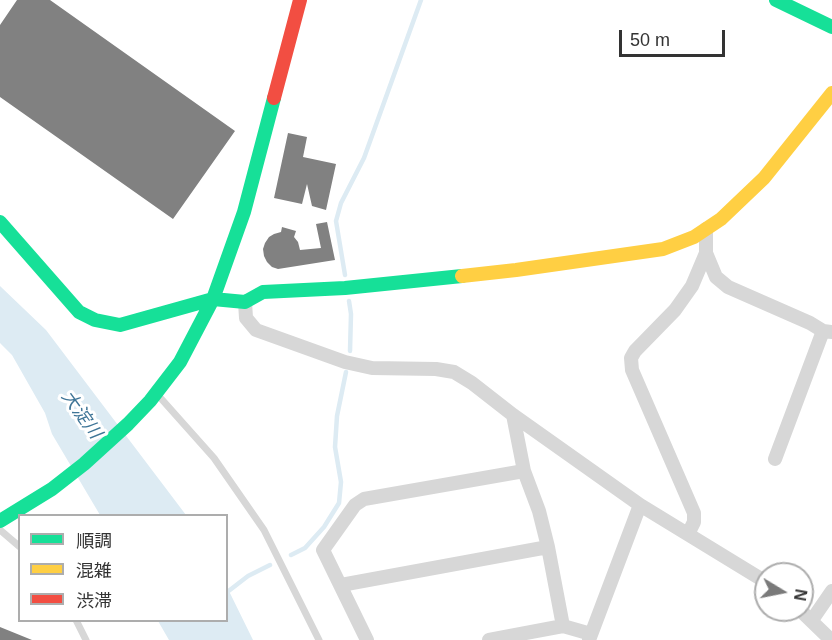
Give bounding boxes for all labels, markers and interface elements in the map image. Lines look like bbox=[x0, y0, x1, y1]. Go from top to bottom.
scale bar bbox=[622, 18, 728, 56]
text: 50 m bbox=[630, 30, 670, 50]
water label: 大淀川 bbox=[56, 387, 106, 443]
legend bbox=[18, 514, 228, 622]
text: 順調 bbox=[76, 531, 112, 551]
text: 混雑 bbox=[76, 561, 112, 581]
north arrow bbox=[754, 562, 814, 622]
text: N bbox=[791, 588, 810, 602]
text: 渋滞 bbox=[76, 591, 112, 611]

